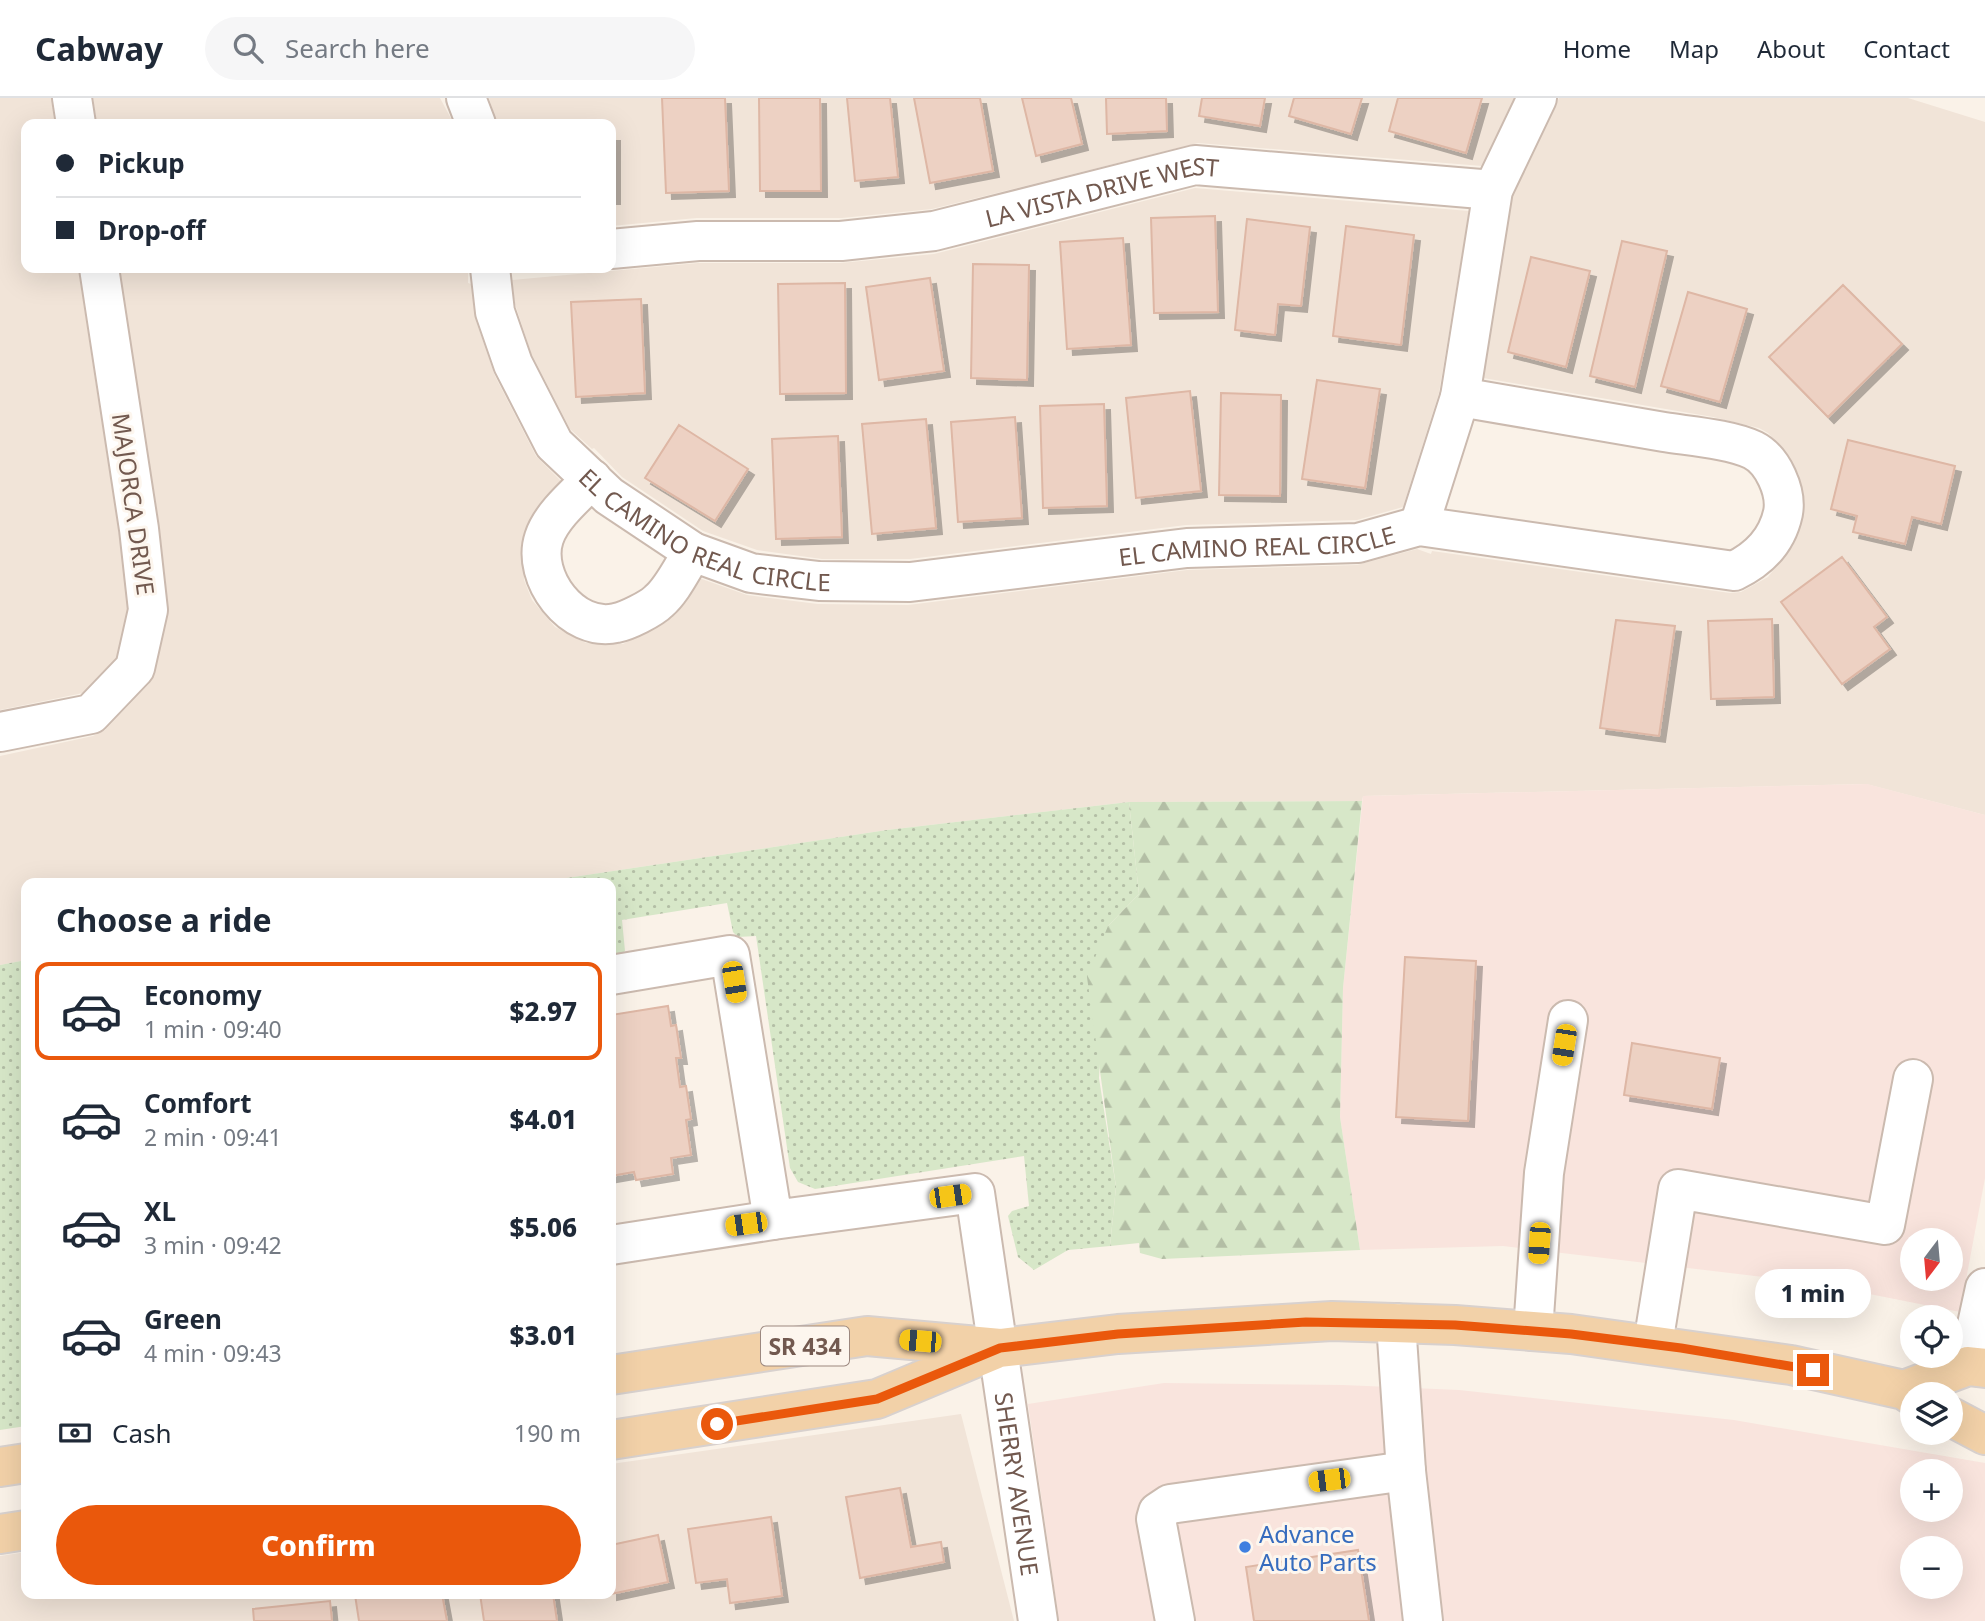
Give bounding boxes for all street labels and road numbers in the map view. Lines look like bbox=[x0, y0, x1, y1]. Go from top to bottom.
street label: LA VISTA DRIVE WEST bbox=[981, 148, 1221, 234]
street label: MAJORCA DRIVE bbox=[105, 411, 163, 597]
street label: EL CAMINO REAL CIRCLE bbox=[572, 460, 831, 598]
street label: EL CAMINO REAL CIRCLE bbox=[1117, 517, 1399, 573]
road number: SR 434 bbox=[761, 1326, 849, 1366]
street label: SHERRY AVENUE bbox=[988, 1390, 1048, 1578]

